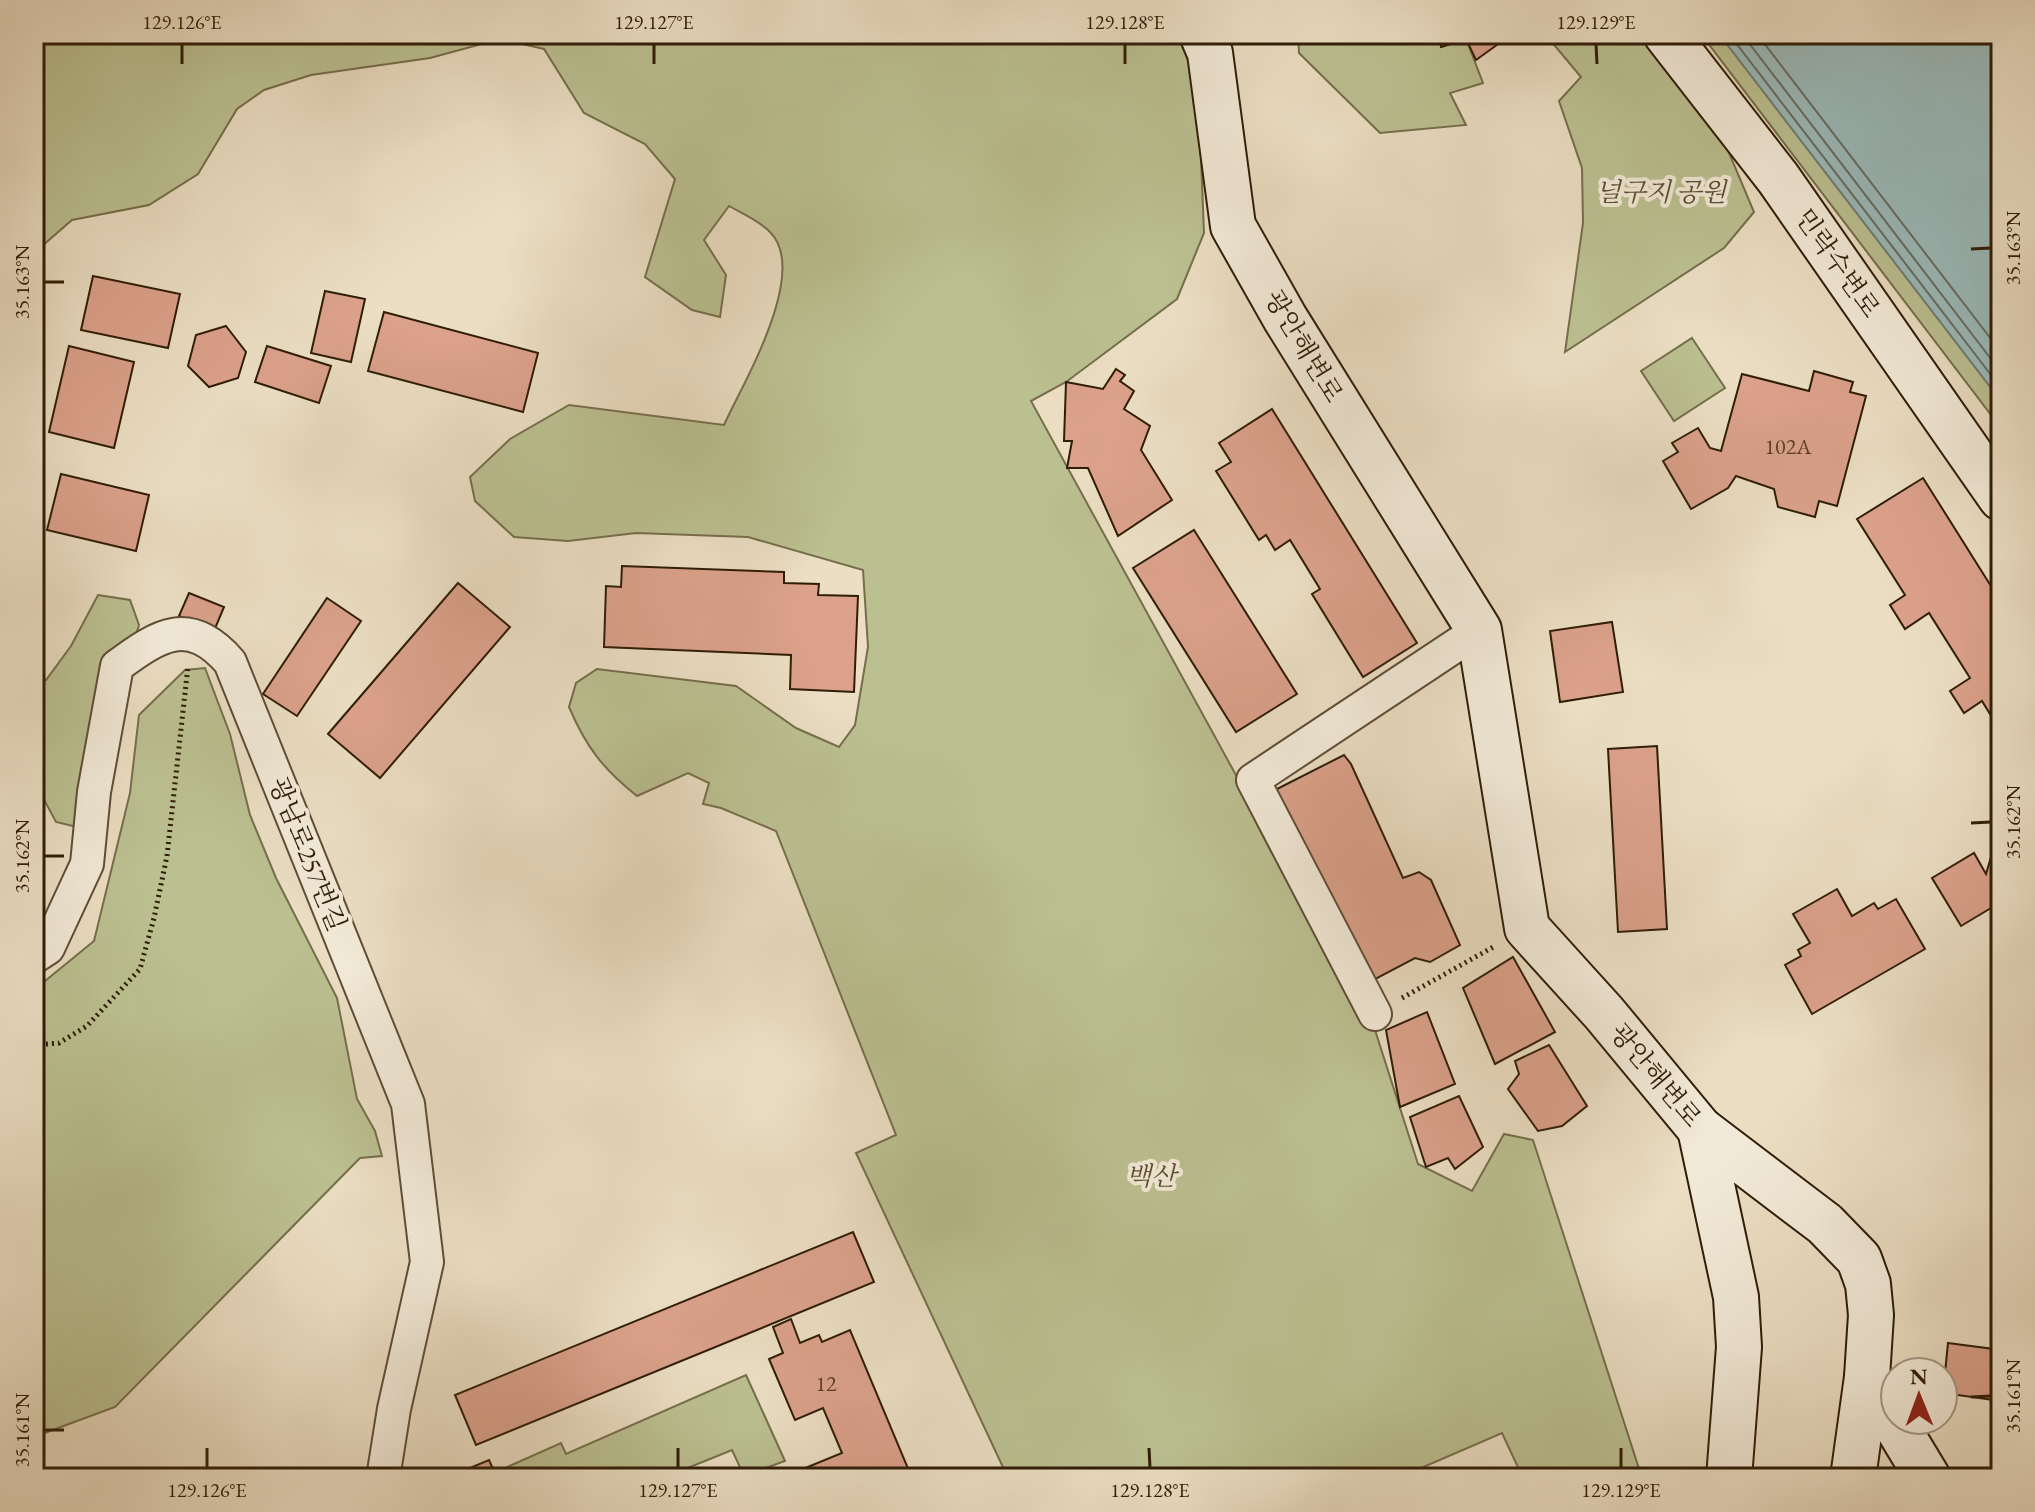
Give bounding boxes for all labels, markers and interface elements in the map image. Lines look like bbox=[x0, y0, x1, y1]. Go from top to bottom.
text: 129.126°E bbox=[142, 9, 222, 35]
text: 129.127°E bbox=[614, 9, 694, 35]
text: 129.128°E bbox=[1085, 9, 1165, 35]
text: 129.129°E bbox=[1556, 9, 1636, 35]
park label: 널구지 공원 bbox=[1596, 175, 1728, 209]
street label: 민락수변로 bbox=[1788, 202, 1888, 324]
text: 35.163°N bbox=[2000, 211, 2026, 285]
text: 35.163°N bbox=[9, 245, 35, 319]
street label: 광안해변로 bbox=[1257, 283, 1351, 409]
house number: 102A bbox=[1765, 432, 1812, 461]
street label: 광남로257번길 bbox=[262, 772, 354, 936]
text: 35.162°N bbox=[2000, 785, 2026, 859]
text: 35.162°N bbox=[9, 819, 35, 893]
street label: 광안해변로 bbox=[1603, 1016, 1709, 1134]
park label: 백산 bbox=[1126, 1159, 1180, 1193]
north arrow bbox=[1879, 1356, 1959, 1436]
text: 35.161°N bbox=[2000, 1359, 2026, 1433]
text: N bbox=[1910, 1362, 1928, 1391]
house number: 12 bbox=[815, 1369, 837, 1398]
text: 35.161°N bbox=[9, 1393, 35, 1467]
text: 129.126°E bbox=[167, 1477, 247, 1503]
text: 129.127°E bbox=[638, 1477, 718, 1503]
text: 129.128°E bbox=[1110, 1477, 1190, 1503]
text: 129.129°E bbox=[1581, 1477, 1661, 1503]

